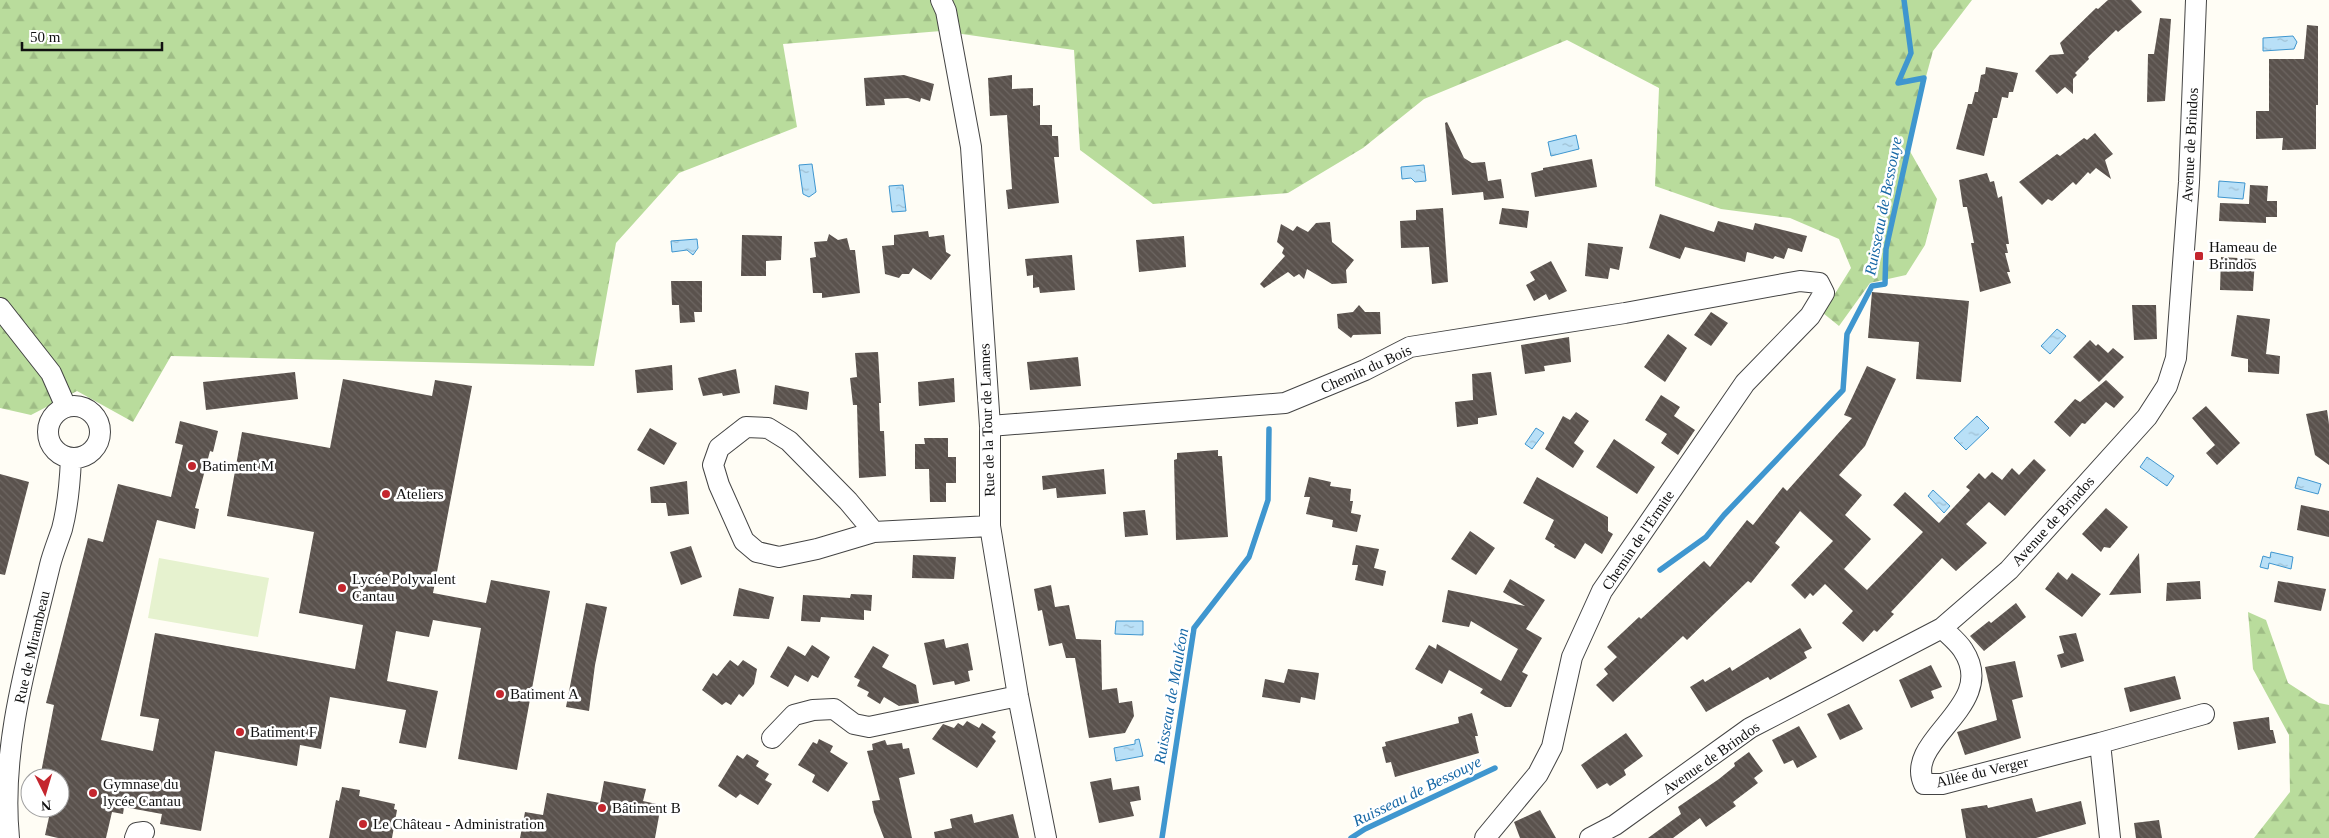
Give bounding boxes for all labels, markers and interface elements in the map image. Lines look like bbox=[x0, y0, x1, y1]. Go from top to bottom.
scale bar bbox=[22, 20, 162, 52]
text: 50 m bbox=[30, 29, 61, 45]
street label: Avenue de Brindos bbox=[2179, 87, 2201, 203]
water label: Ruisseau de Bessouye bbox=[1861, 135, 1906, 278]
place label: Hameau de Brindos bbox=[2209, 239, 2277, 272]
marker: Hameau de Brindos bbox=[2193, 250, 2205, 262]
street label: Chemin du Bois bbox=[1318, 342, 1414, 396]
street label: Rue de la Tour de Lannes bbox=[976, 343, 998, 497]
place label: Batiment M bbox=[202, 458, 274, 474]
marker: Batiment M bbox=[186, 460, 198, 472]
street label: Avenue de Brindos bbox=[2009, 473, 2097, 569]
place label: Ateliers bbox=[396, 486, 444, 502]
street label: Chemin de l'Ermite bbox=[1599, 487, 1677, 593]
marker: Ateliers bbox=[380, 488, 392, 500]
place label: Lycée Polyvalent Cantau bbox=[352, 571, 457, 604]
marker: Lycée Polyvalent Cantau bbox=[336, 582, 348, 594]
street label: Rue de Mirambeau bbox=[11, 589, 53, 705]
water label: Ruisseau de Mauléon bbox=[1150, 627, 1191, 766]
place label: Batiment A bbox=[510, 686, 579, 702]
marker: Batiment A bbox=[494, 688, 506, 700]
street label: Avenue de Brindos bbox=[1659, 718, 1763, 797]
place label: Batiment F bbox=[250, 724, 317, 740]
marker: Batiment F bbox=[234, 726, 246, 738]
water label: Ruisseau de Bessouye bbox=[1349, 753, 1484, 831]
street label: Allée du Verger bbox=[1934, 754, 2030, 790]
north arrow bbox=[20, 768, 70, 818]
place label: Gymnase du lycée Cantau bbox=[103, 776, 181, 809]
marker: Gymnase du lycée Cantau bbox=[87, 787, 99, 799]
text: N bbox=[40, 798, 52, 813]
place label: Bâtiment B bbox=[612, 800, 681, 816]
marker: Bâtiment B bbox=[596, 802, 608, 814]
place label: Le Château - Administration bbox=[373, 816, 545, 832]
marker: Le Château - Administration bbox=[357, 818, 369, 830]

